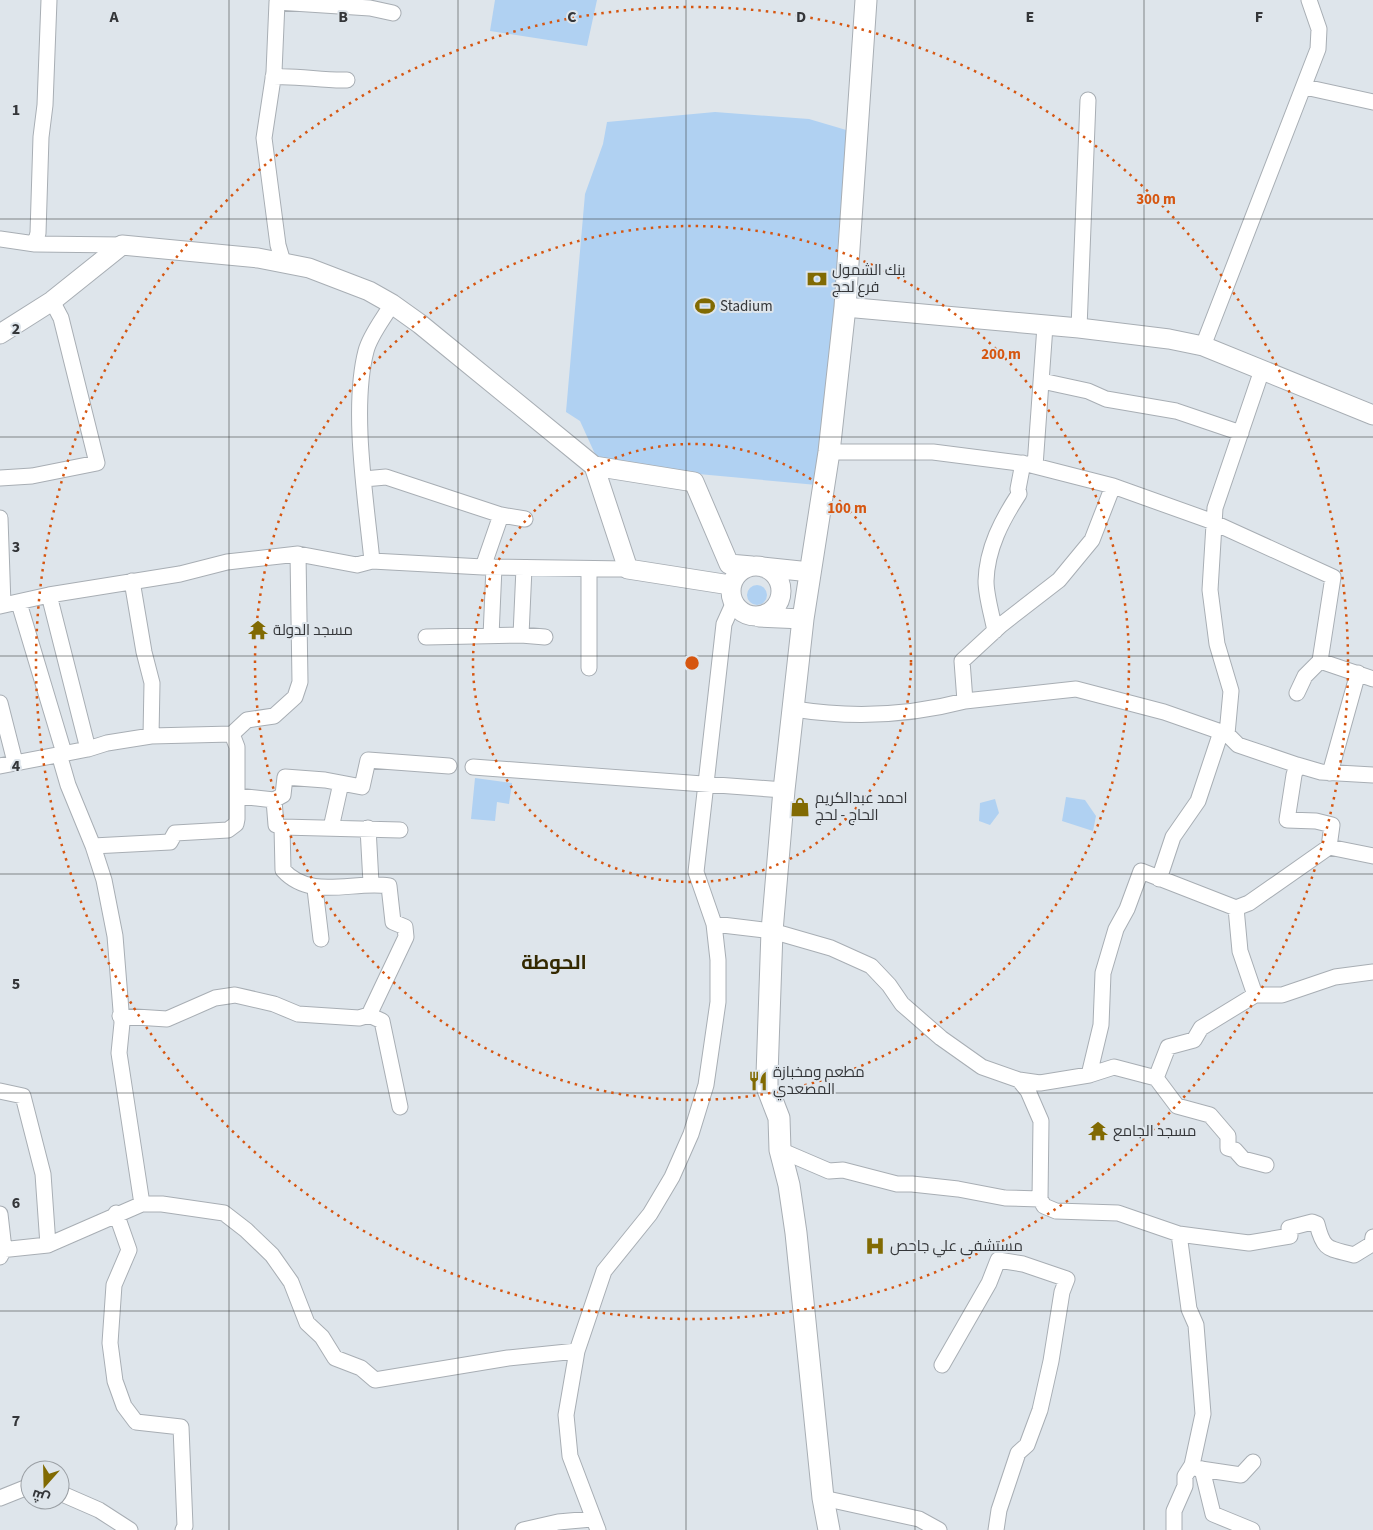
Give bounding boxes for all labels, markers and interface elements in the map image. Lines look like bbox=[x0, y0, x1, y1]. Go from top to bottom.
text: A bbox=[108, 6, 119, 28]
text: B bbox=[338, 6, 348, 28]
text: C bbox=[567, 6, 577, 28]
text: D bbox=[796, 6, 806, 28]
text: E bbox=[1026, 6, 1034, 28]
text: F bbox=[1255, 6, 1263, 28]
text: 1 bbox=[12, 99, 20, 121]
text: 300 m bbox=[1136, 189, 1176, 210]
place label: بنك الشمول فرع لحج bbox=[832, 260, 906, 298]
bank icon: بنك الشمول فرع لحج bbox=[806, 268, 828, 290]
sports icon: Stadium bbox=[694, 295, 716, 317]
place label: Stadium bbox=[720, 296, 773, 317]
text: 2 bbox=[12, 318, 20, 340]
text: 200 m bbox=[981, 344, 1021, 365]
text: 100 m bbox=[827, 498, 867, 519]
text: 3 bbox=[12, 536, 20, 558]
temple icon: مسجد الدولة bbox=[247, 619, 269, 641]
place label: مسجد الدولة bbox=[273, 620, 353, 641]
centre of rings bbox=[683, 654, 701, 672]
text: 4 bbox=[12, 755, 21, 777]
place label: احمد عبدالكريم الحاج - لحج bbox=[815, 788, 907, 826]
shop icon: احمد عبدالكريم الحاج - لحج bbox=[789, 796, 811, 818]
district label: الحوطة bbox=[521, 949, 587, 977]
text: 5 bbox=[12, 973, 20, 995]
place label: مطعم ومخبازة المصعدي bbox=[773, 1062, 865, 1101]
restaurant icon: مطعم ومخبازة المصعدي bbox=[747, 1070, 769, 1092]
temple icon: مسجد الجامع bbox=[1087, 1120, 1109, 1142]
place label: مسجد الجامع bbox=[1113, 1121, 1196, 1142]
text: 6 bbox=[12, 1192, 20, 1214]
hospital icon: مستشفى علي جاحص bbox=[864, 1235, 886, 1257]
place label: مستشفى علي جاحص bbox=[890, 1236, 1023, 1258]
text: 7 bbox=[12, 1410, 20, 1432]
north arrow bbox=[20, 1460, 70, 1510]
text: ش bbox=[29, 1484, 53, 1509]

